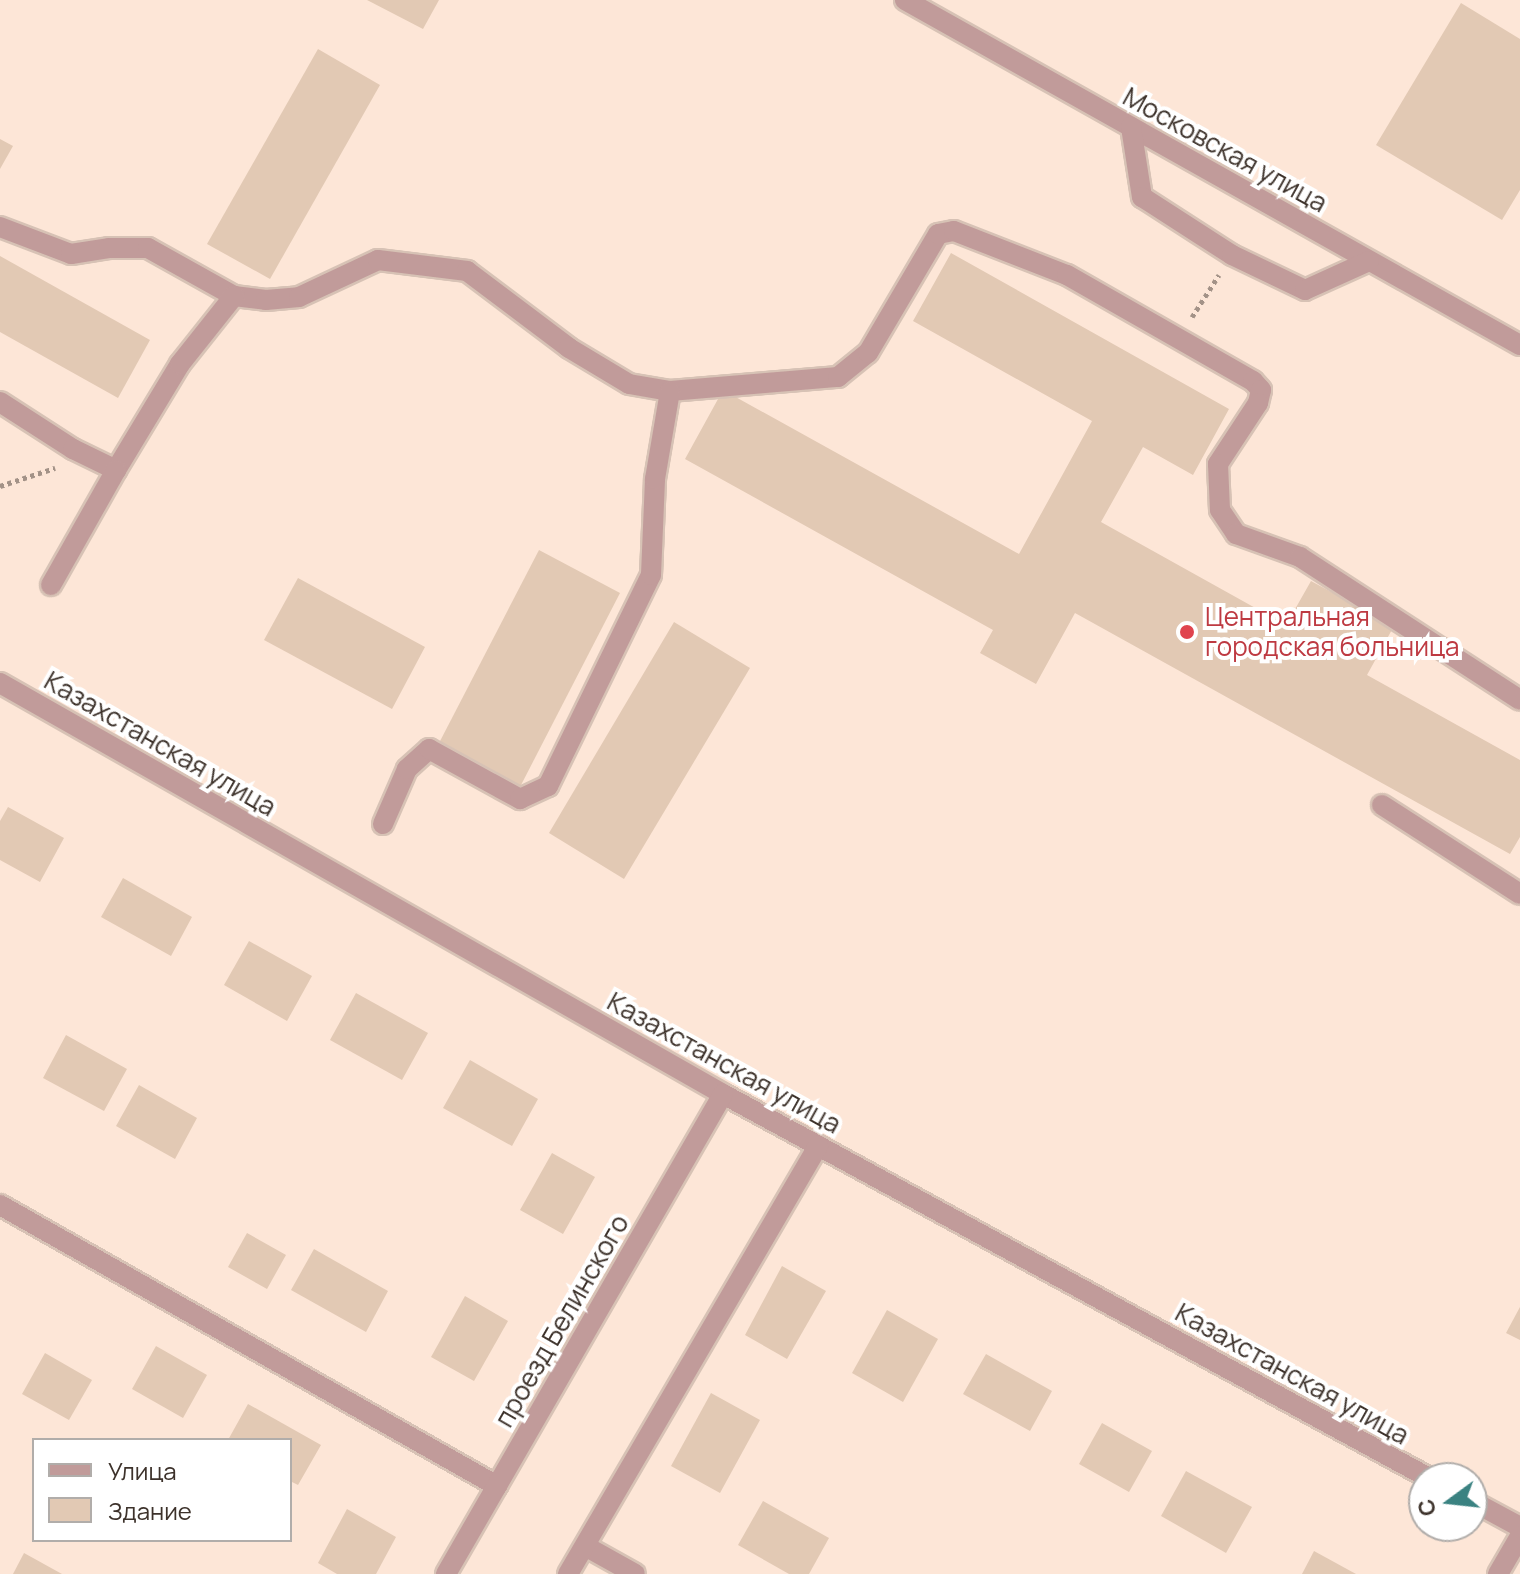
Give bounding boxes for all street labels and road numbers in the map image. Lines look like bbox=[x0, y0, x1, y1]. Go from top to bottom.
street label: Московская улица bbox=[1118, 81, 1332, 219]
street label: Казахстанская улица bbox=[39, 665, 281, 823]
street label: Казахстанская улица bbox=[602, 986, 846, 1140]
street label: проезд Белинского bbox=[489, 1209, 635, 1433]
street label: Казахстанская улица bbox=[1170, 1297, 1414, 1451]

